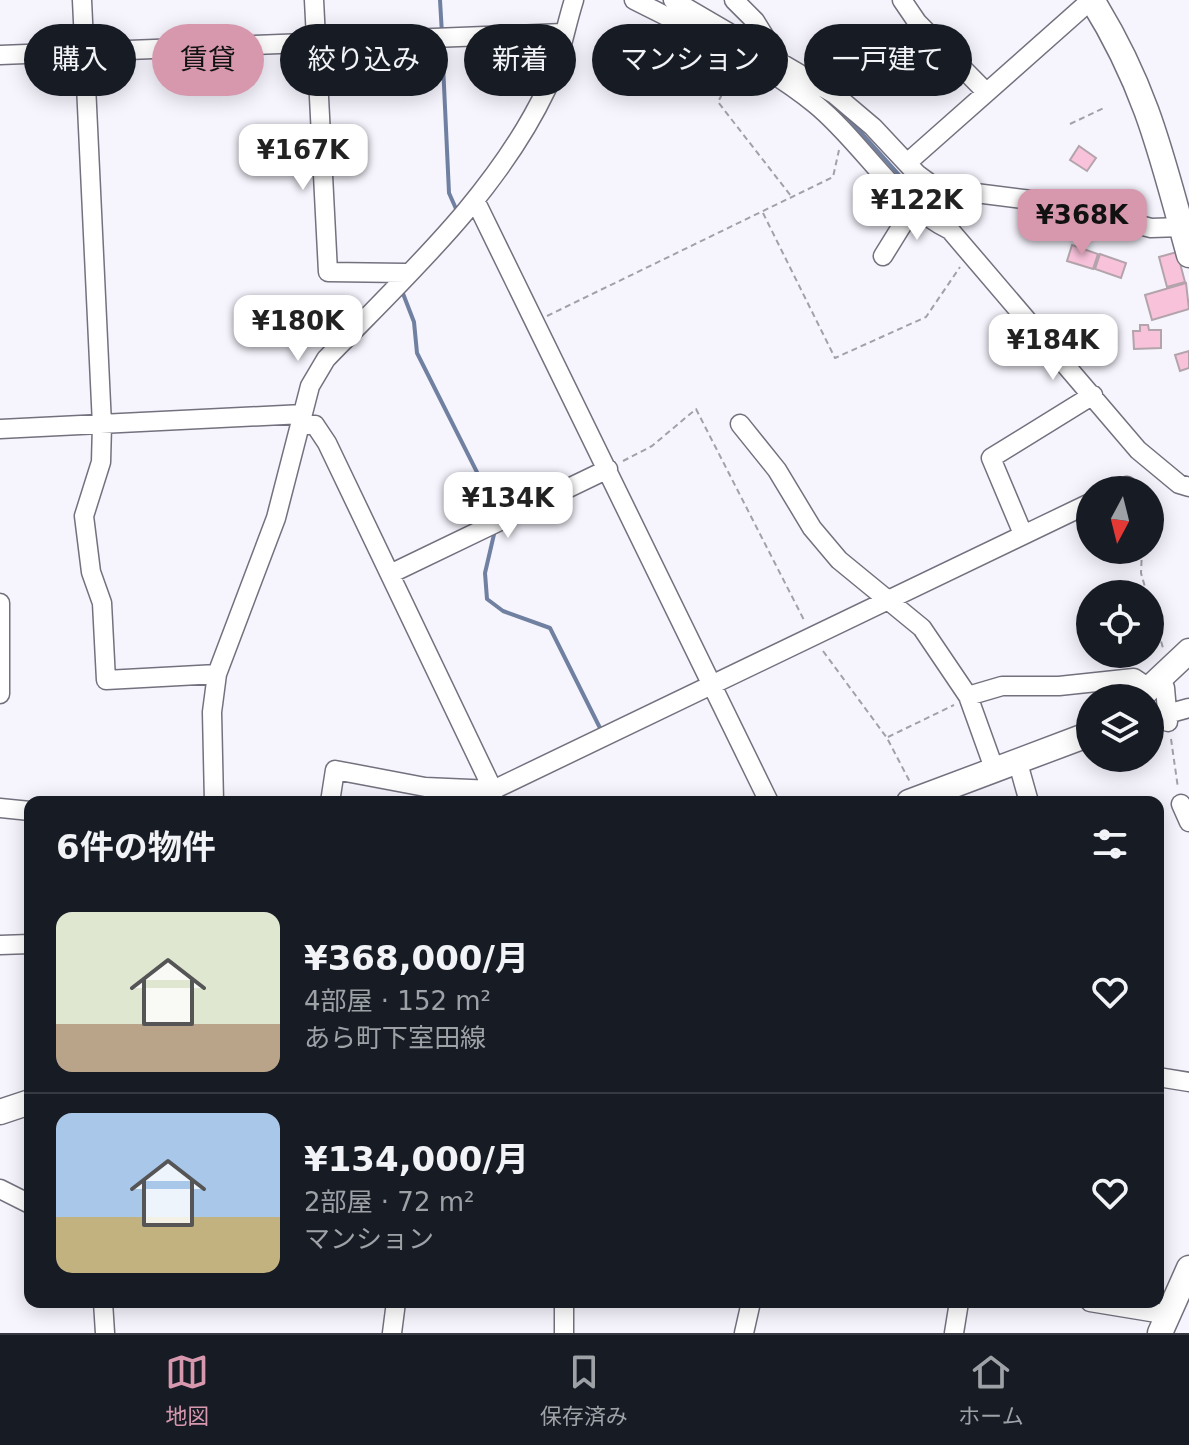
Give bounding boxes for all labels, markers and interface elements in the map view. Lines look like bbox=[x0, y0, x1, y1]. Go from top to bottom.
chip: 購入 bbox=[24, 24, 136, 96]
chip: 賃貸 bbox=[152, 24, 264, 96]
chip: 絞り込み bbox=[280, 24, 448, 96]
chip: 新着 bbox=[464, 24, 576, 96]
chip: マンション bbox=[592, 24, 788, 96]
chip: 一戸建て bbox=[804, 24, 972, 96]
pin: ¥167K bbox=[247, 124, 359, 192]
text: ¥167K bbox=[257, 135, 349, 165]
pin: ¥122K bbox=[861, 174, 973, 242]
text: ¥122K bbox=[871, 185, 963, 215]
pin: ¥368K bbox=[1026, 189, 1138, 257]
text: ¥368K bbox=[1036, 200, 1128, 230]
pin: ¥180K bbox=[242, 295, 354, 363]
text: ¥180K bbox=[252, 306, 344, 336]
pin: ¥184K bbox=[997, 314, 1109, 382]
text: ¥184K bbox=[1007, 325, 1099, 355]
pin: ¥134K bbox=[452, 472, 564, 540]
north arrow bbox=[1076, 476, 1164, 564]
map controls bbox=[1076, 476, 1164, 772]
text: ¥134K bbox=[462, 483, 554, 513]
button: locate bbox=[1076, 580, 1164, 668]
button: layers bbox=[1076, 684, 1164, 772]
icon: filters bbox=[1088, 822, 1132, 866]
text: 6件の物件 bbox=[56, 827, 216, 867]
text: ¥368,000/月 bbox=[304, 938, 529, 978]
icon: home bbox=[120, 944, 216, 1040]
icon: heart bbox=[1088, 970, 1132, 1014]
text: 4部屋 · 152 m² bbox=[304, 986, 491, 1016]
text: あら町下室田線 bbox=[304, 1023, 486, 1053]
text: ¥134,000/月 bbox=[304, 1139, 529, 1179]
icon: home bbox=[120, 1145, 216, 1241]
icon: heart bbox=[1088, 1171, 1132, 1215]
text: 2部屋 · 72 m² bbox=[304, 1187, 474, 1217]
text: マンション bbox=[304, 1224, 434, 1254]
tab: 地図 bbox=[165, 1350, 209, 1430]
tab: 保存済み bbox=[540, 1350, 628, 1430]
tab: ホーム bbox=[958, 1350, 1024, 1430]

